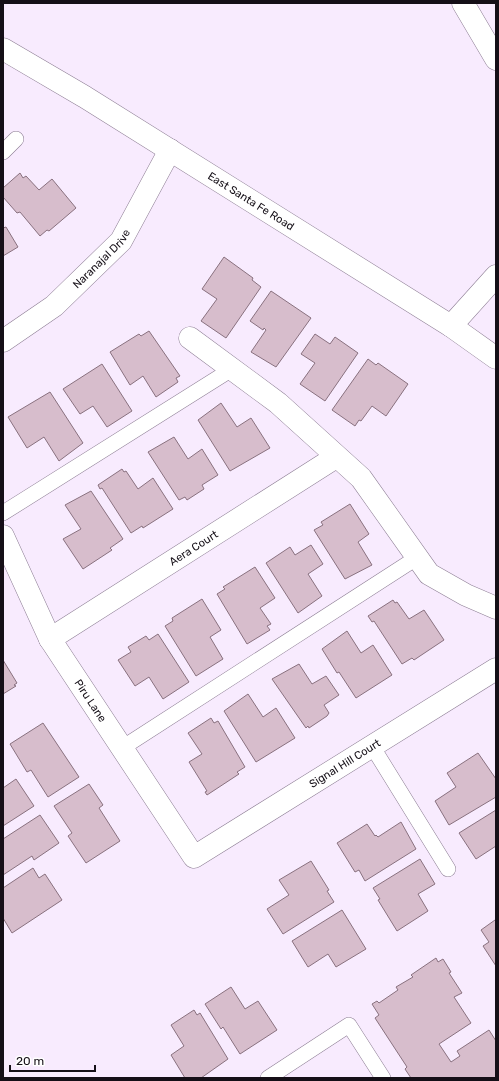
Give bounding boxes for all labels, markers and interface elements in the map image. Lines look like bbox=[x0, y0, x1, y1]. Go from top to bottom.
street label: East Santa Fe Road bbox=[206, 169, 297, 233]
street label: Naranajal Drive bbox=[70, 227, 133, 291]
street label: Aera Court bbox=[167, 527, 221, 568]
street label: Piru Lane bbox=[72, 677, 109, 724]
street label: Signal Hill Court bbox=[307, 736, 383, 790]
scale bar bbox=[10, 1047, 95, 1073]
text: 20 m bbox=[16, 1054, 44, 1068]

